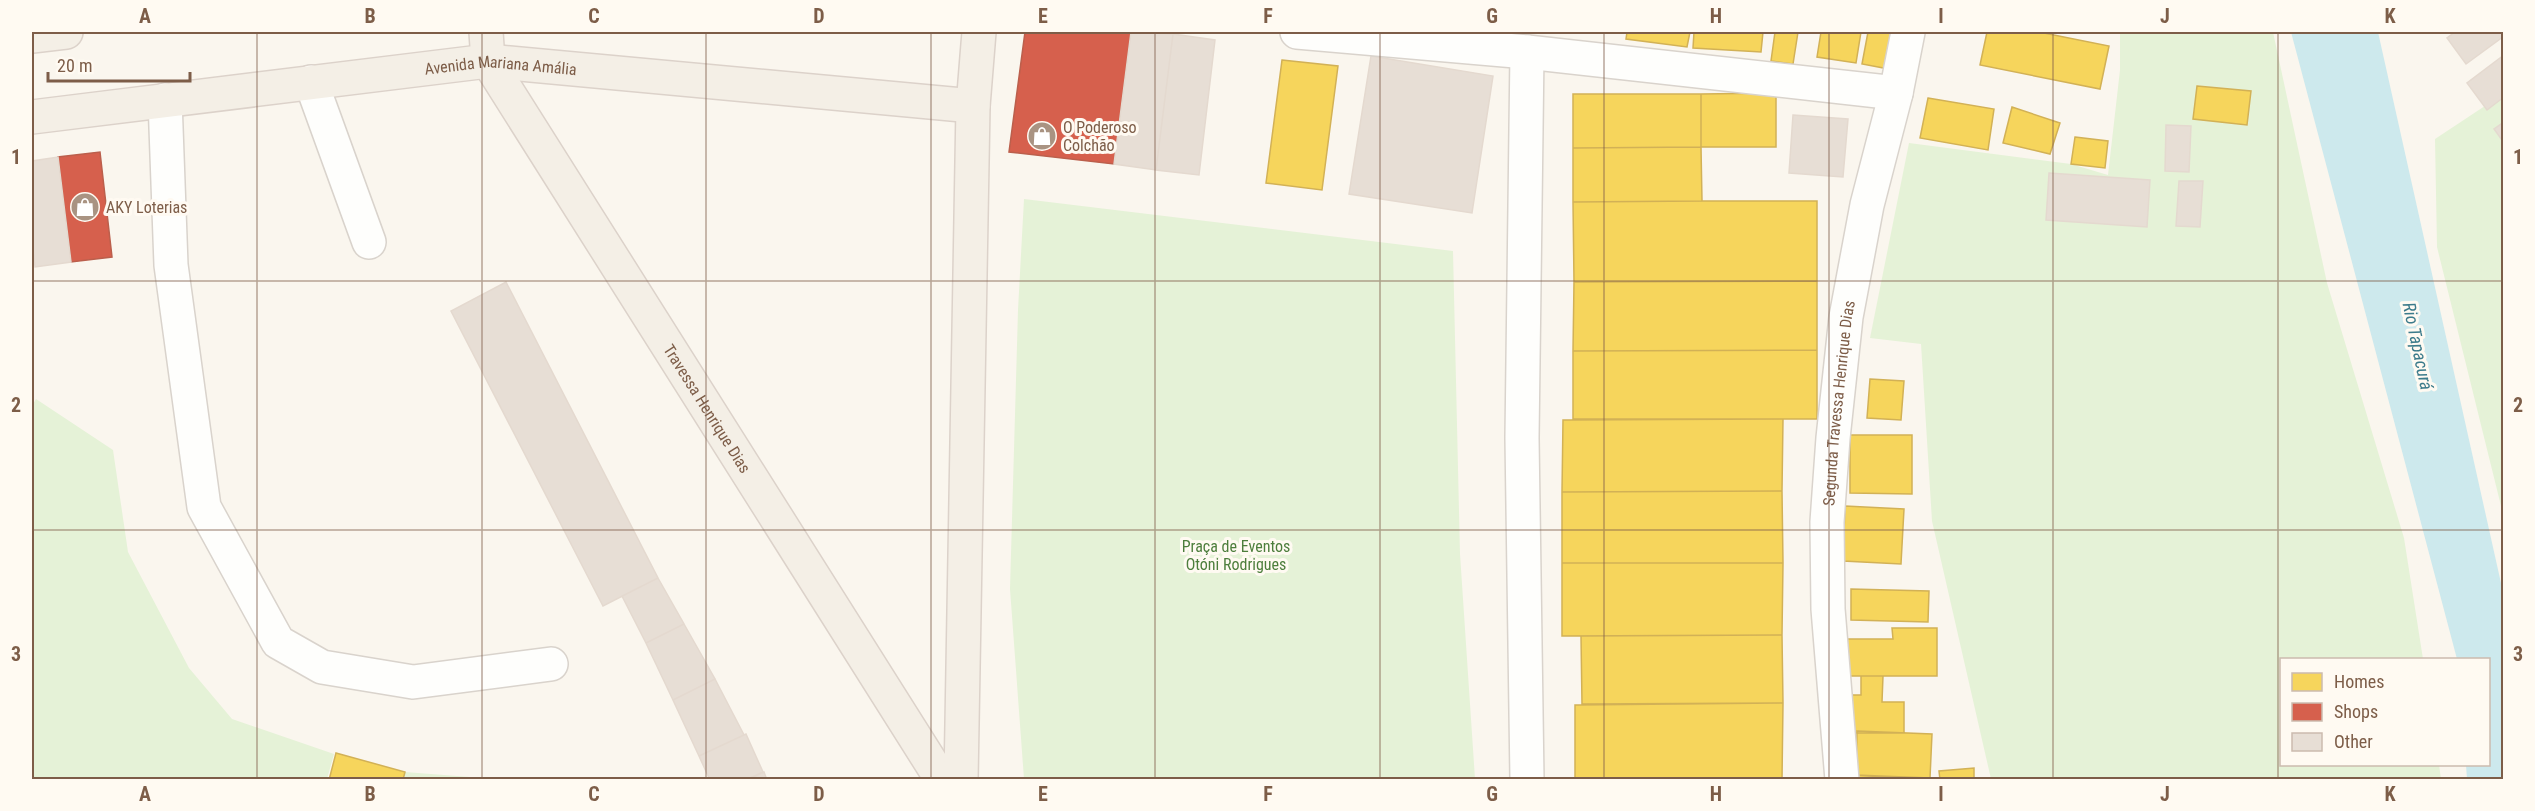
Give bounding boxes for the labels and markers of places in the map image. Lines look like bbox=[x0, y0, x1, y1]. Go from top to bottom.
place label: O Poderoso Colchão bbox=[1063, 118, 1137, 155]
shop icon: O Poderoso Colchão bbox=[1026, 120, 1058, 152]
shop icon: AKY Loterias bbox=[69, 191, 101, 223]
place label: AKY Loterias bbox=[106, 198, 187, 217]

